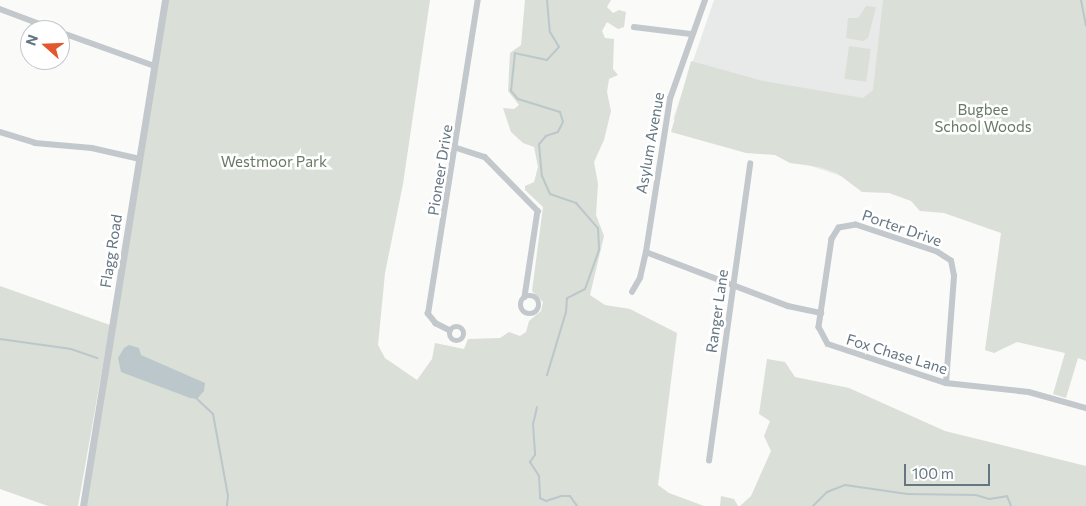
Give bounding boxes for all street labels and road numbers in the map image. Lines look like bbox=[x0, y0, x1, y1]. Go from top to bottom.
street label: Asylum Avenue bbox=[632, 91, 668, 195]
street label: Pioneer Drive bbox=[424, 123, 456, 217]
street label: Porter Drive bbox=[860, 206, 944, 250]
street label: Flagg Road bbox=[96, 213, 126, 289]
street label: Ranger Lane bbox=[702, 268, 732, 354]
street label: Fox Chase Lane bbox=[844, 330, 950, 378]

